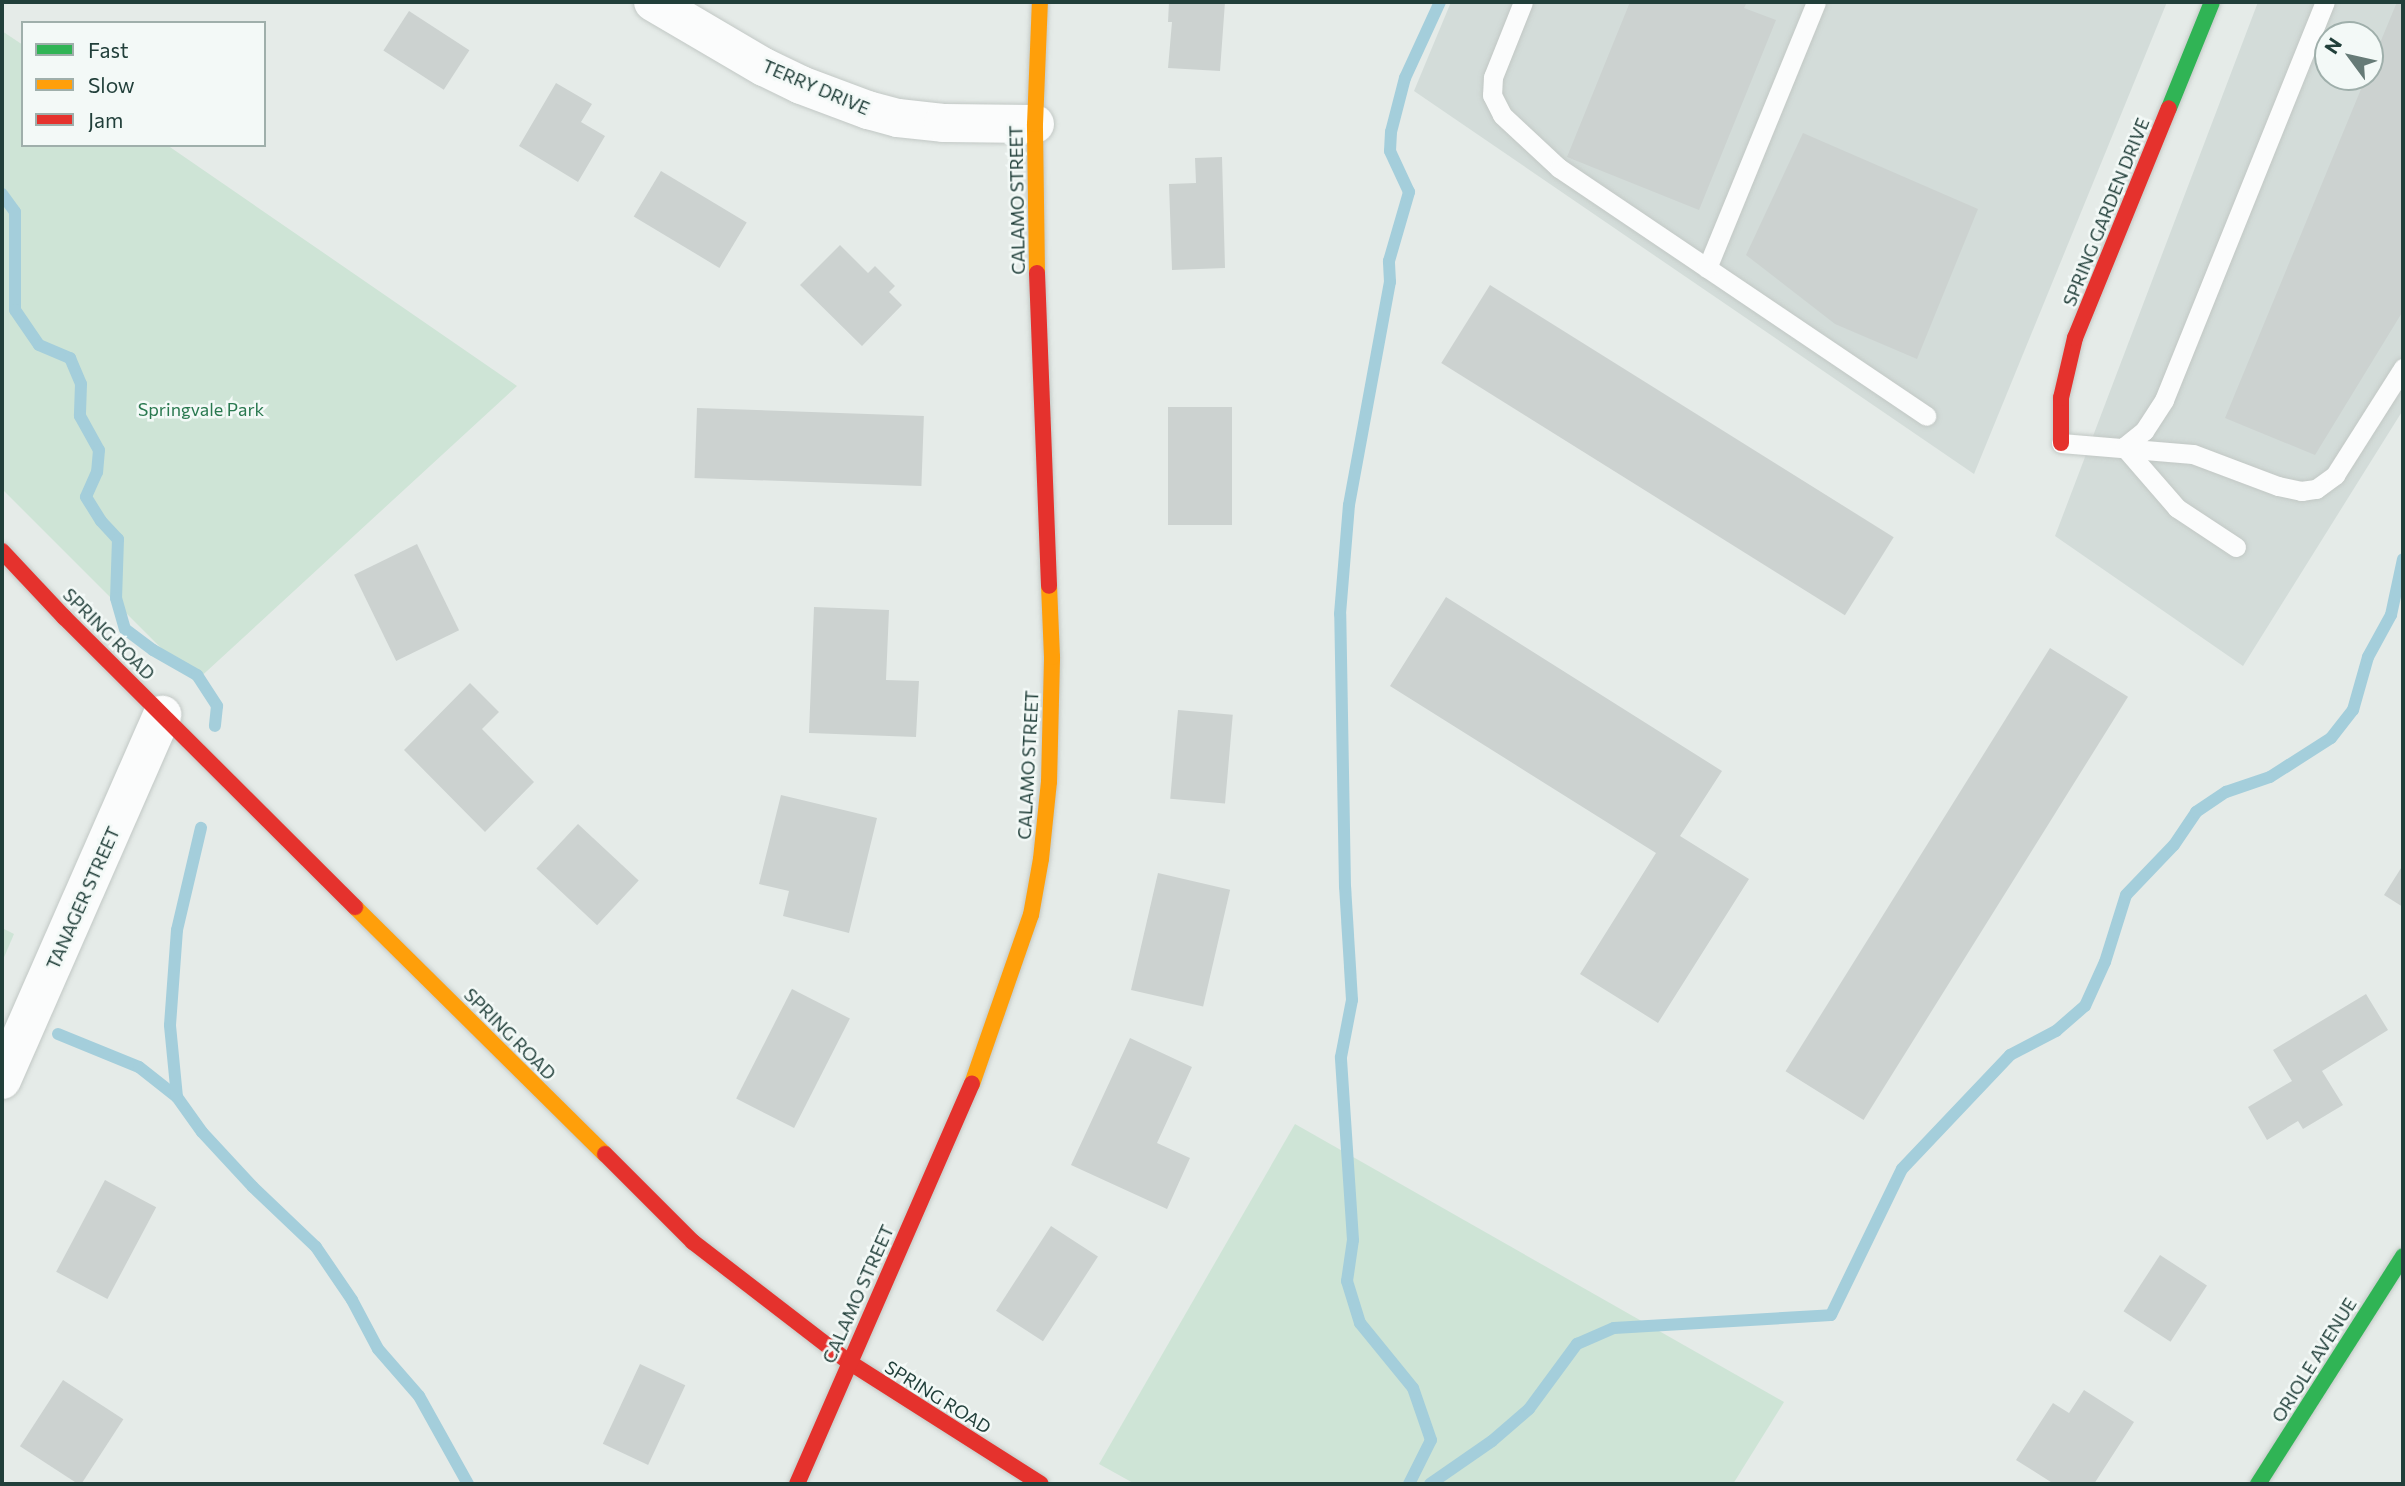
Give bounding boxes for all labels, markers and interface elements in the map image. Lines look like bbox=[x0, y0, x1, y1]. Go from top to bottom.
legend bbox=[21, 21, 266, 147]
north arrow bbox=[2314, 21, 2384, 91]
text: N bbox=[2319, 33, 2346, 58]
text: Fast bbox=[88, 37, 129, 62]
street label: TERRY DRIVE bbox=[759, 55, 873, 119]
text: Slow bbox=[88, 72, 135, 97]
text: Jam bbox=[88, 107, 123, 132]
street label: SPRING GARDEN DRIVE bbox=[2058, 115, 2154, 309]
street label: CALAMO STREET bbox=[1005, 125, 1029, 275]
park label: Springvale Park bbox=[138, 398, 264, 420]
street label: SPRING ROAD bbox=[59, 584, 159, 684]
street label: CALAMO STREET bbox=[1013, 690, 1043, 840]
street label: TANAGER STREET bbox=[42, 823, 124, 973]
street label: SPRING ROAD bbox=[460, 984, 560, 1084]
street label: CALAMO STREET bbox=[818, 1221, 898, 1367]
street label: ORIOLE AVENUE bbox=[2267, 1294, 2361, 1426]
street label: SPRING ROAD bbox=[881, 1356, 995, 1438]

